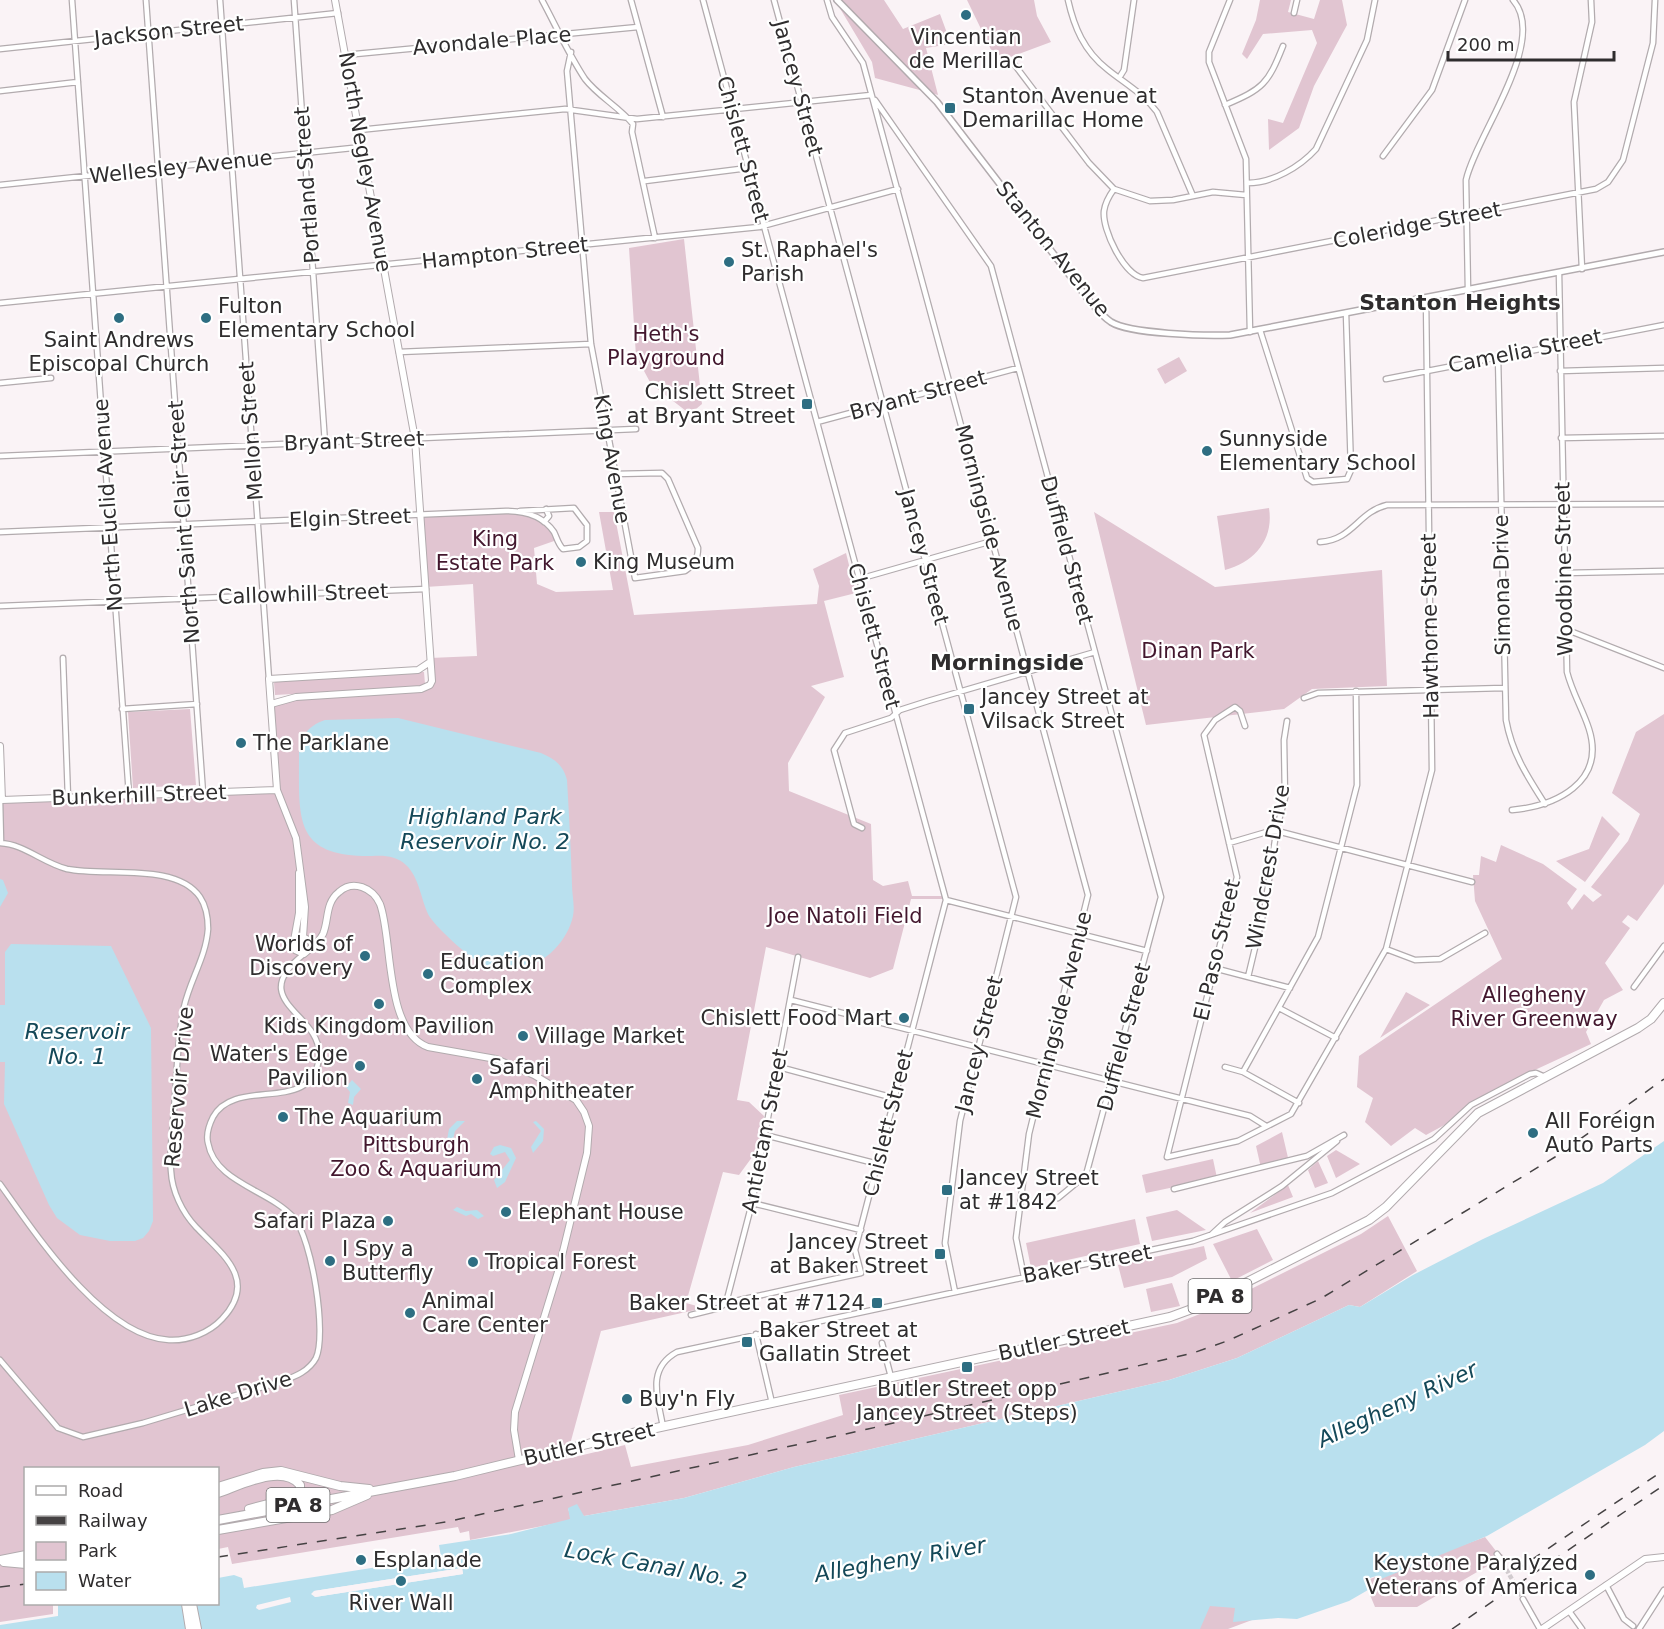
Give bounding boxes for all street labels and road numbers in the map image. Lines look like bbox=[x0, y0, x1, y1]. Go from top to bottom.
street label: Jackson Street bbox=[91, 11, 245, 51]
street label: Jancey Street bbox=[768, 15, 828, 159]
street label: Avondale Place bbox=[412, 22, 572, 60]
street label: North Negley Avenue bbox=[334, 50, 396, 274]
street label: Chislett Street bbox=[712, 73, 774, 225]
street label: Portland Street bbox=[290, 106, 324, 264]
street label: Wellesley Avenue bbox=[88, 145, 274, 189]
street label: Stanton Avenue bbox=[991, 177, 1115, 321]
street label: Coleridge Street bbox=[1331, 197, 1503, 253]
street label: Hampton Street bbox=[421, 232, 589, 274]
street label: Camelia Street bbox=[1446, 324, 1604, 378]
street label: Mellon Street bbox=[234, 361, 268, 501]
street label: Bryant Street bbox=[847, 365, 989, 425]
street label: King Avenue bbox=[589, 392, 635, 526]
street label: North Euclid Avenue bbox=[89, 398, 127, 612]
street label: North Saint Clair Street bbox=[164, 399, 204, 645]
street label: Morningside Avenue bbox=[950, 422, 1028, 634]
street label: Bryant Street bbox=[283, 427, 425, 455]
street label: Duffield Street bbox=[1036, 473, 1098, 627]
street label: Woodbine Street bbox=[1550, 482, 1578, 656]
street label: Jancey Street bbox=[894, 484, 954, 628]
street label: Elgin Street bbox=[289, 504, 411, 532]
street label: Simona Drive bbox=[1489, 514, 1515, 656]
street label: Hawthorne Street bbox=[1416, 533, 1444, 719]
street label: Chislett Street bbox=[843, 560, 905, 712]
street label: Callowhill Street bbox=[217, 579, 389, 609]
street label: Bunkerhill Street bbox=[51, 780, 227, 810]
street label: Windcrest Drive bbox=[1242, 783, 1294, 951]
street label: El Paso Street bbox=[1189, 877, 1245, 1023]
street label: Morningside Avenue bbox=[1022, 909, 1096, 1121]
street label: Duffield Street bbox=[1093, 960, 1155, 1114]
street label: Jancey Street bbox=[950, 973, 1008, 1117]
street label: Reservoir Drive bbox=[160, 1006, 198, 1168]
street label: Antietam Street bbox=[737, 1047, 793, 1215]
street label: Chislett Street bbox=[858, 1047, 918, 1199]
street label: Baker Street bbox=[1021, 1240, 1153, 1288]
road number: PA 8 bbox=[1188, 1279, 1252, 1313]
street label: Butler Street bbox=[996, 1314, 1132, 1366]
street label: Lake Drive bbox=[181, 1366, 295, 1422]
street label: Butler Street bbox=[521, 1417, 657, 1471]
road number: PA 8 bbox=[266, 1488, 330, 1522]

